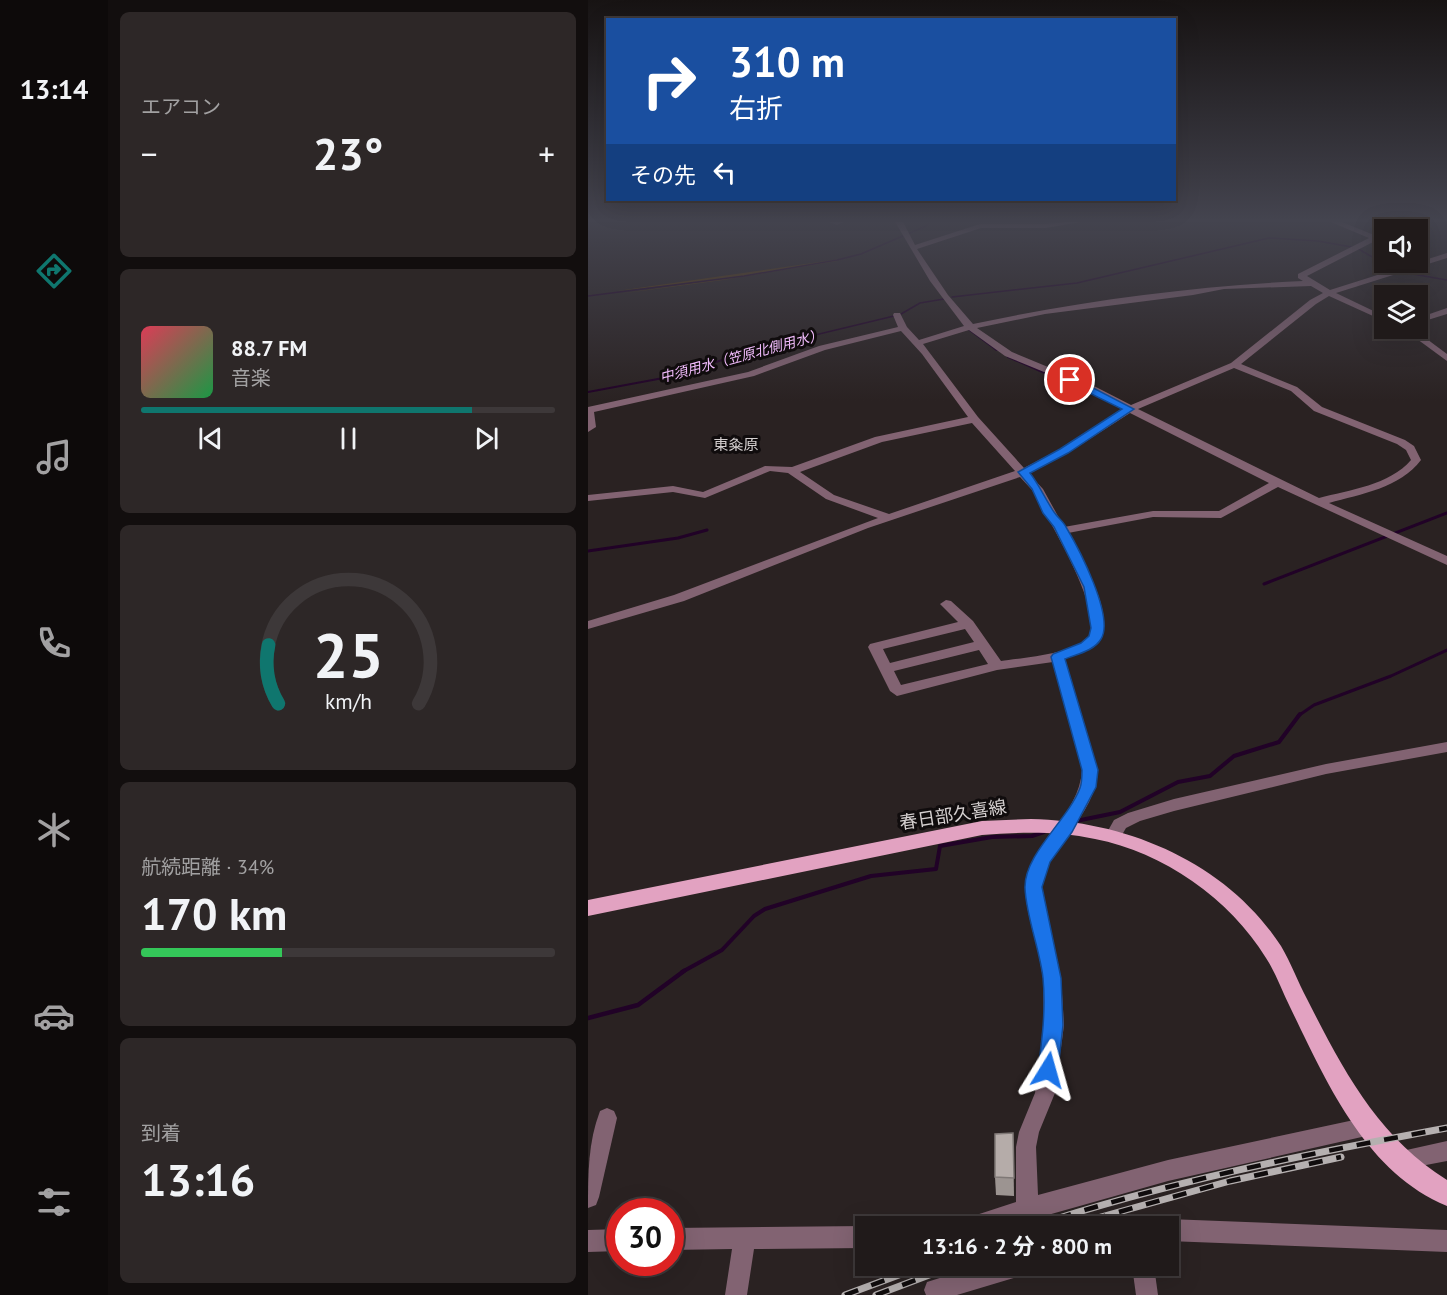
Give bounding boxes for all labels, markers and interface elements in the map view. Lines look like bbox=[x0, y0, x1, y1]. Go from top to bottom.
text: 310 m bbox=[729, 34, 845, 89]
icon: right bbox=[630, 42, 708, 120]
text: 13:14 bbox=[20, 72, 88, 106]
text: 右折 bbox=[729, 91, 783, 125]
text: エアコン bbox=[141, 94, 221, 120]
text: 23° bbox=[313, 124, 383, 182]
text: − bbox=[141, 132, 158, 175]
text: + bbox=[538, 132, 555, 175]
icon: left bbox=[708, 156, 741, 189]
text: その先 bbox=[630, 161, 696, 189]
map controls bbox=[1374, 219, 1428, 339]
button: sound bbox=[1374, 219, 1428, 273]
icon: directions bbox=[33, 250, 75, 292]
button: layers bbox=[1374, 285, 1428, 339]
water label: 中須用水（笠原北側用水） bbox=[658, 326, 824, 386]
text: 88.7 FM bbox=[231, 334, 307, 362]
pin bbox=[1044, 354, 1095, 405]
icon: arrive bbox=[1053, 363, 1086, 396]
text: 音楽 bbox=[231, 365, 271, 391]
icon: previous bbox=[194, 422, 227, 455]
icon: pause bbox=[332, 422, 365, 455]
icon: next bbox=[470, 422, 503, 455]
district label: 東粂原 bbox=[713, 435, 759, 454]
icon: music bbox=[33, 436, 75, 478]
text: 25 bbox=[313, 615, 383, 696]
icon: phone bbox=[33, 622, 75, 664]
text: km/h bbox=[324, 688, 371, 716]
street label: 春日部久喜線 bbox=[898, 795, 1008, 834]
icon: climate bbox=[33, 809, 75, 851]
text: 航続距離 · 34% bbox=[141, 854, 274, 880]
text: 170 km bbox=[141, 884, 287, 942]
icon: car bbox=[33, 995, 75, 1037]
position arrow bbox=[1016, 1038, 1080, 1102]
text: 到着 bbox=[141, 1120, 181, 1146]
text: 13:16 bbox=[141, 1150, 255, 1208]
icon: filters bbox=[33, 1181, 75, 1223]
speed limit sign: 30 bbox=[606, 1198, 684, 1276]
text: 13:16 · 2 分 · 800 m bbox=[922, 1232, 1112, 1260]

